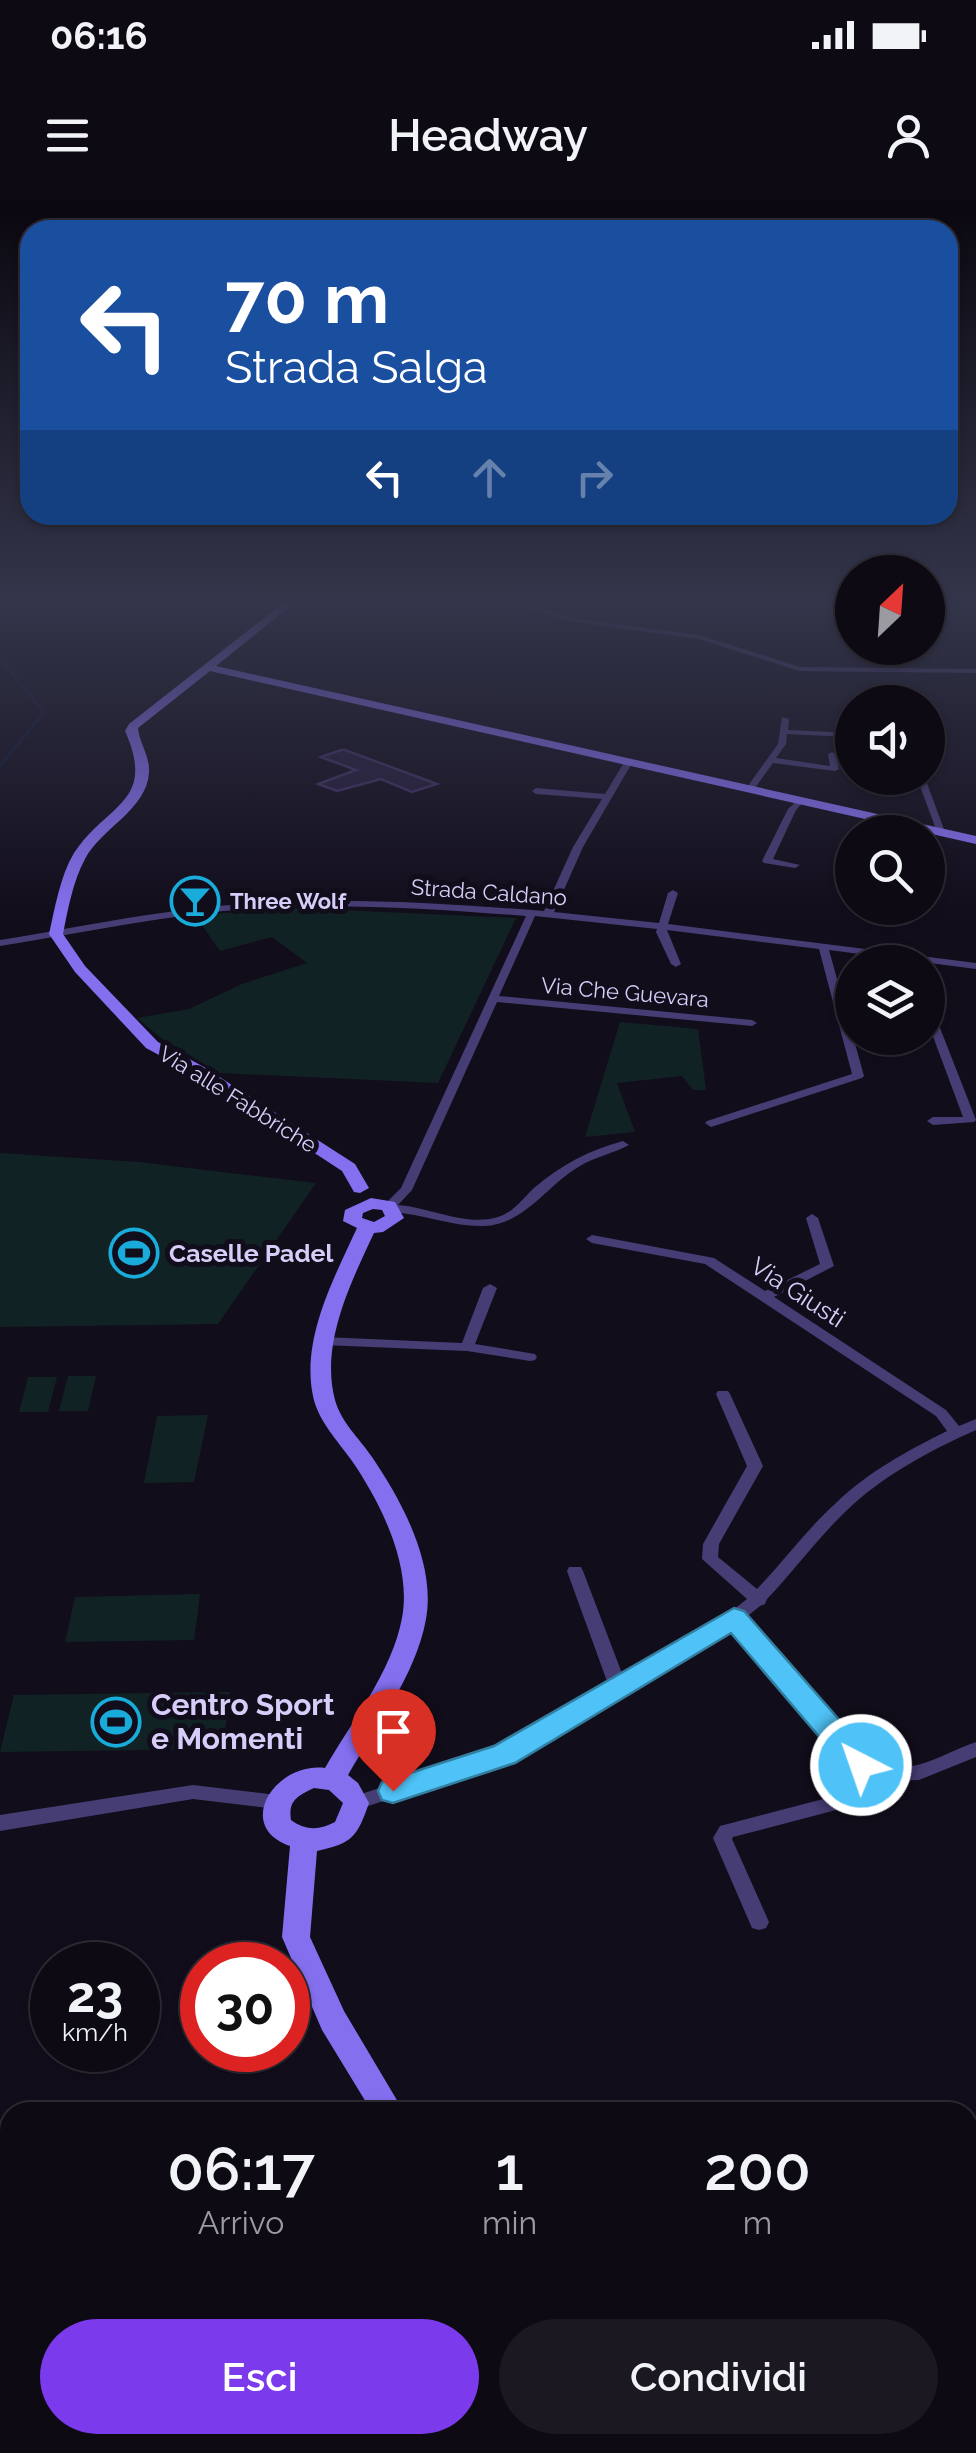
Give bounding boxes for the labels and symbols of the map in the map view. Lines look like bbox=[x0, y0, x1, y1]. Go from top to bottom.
north arrow bbox=[835, 555, 945, 665]
street label: Strada Caldano bbox=[410, 874, 568, 910]
bar icon: Three Wolf bbox=[169, 875, 221, 927]
place label: Three Wolf bbox=[230, 888, 347, 914]
street label: Via Che Guevara bbox=[540, 972, 710, 1012]
street label: Via alle Fabbriche bbox=[154, 1040, 322, 1158]
sports icon: Caselle Padel bbox=[108, 1227, 160, 1279]
place label: Caselle Padel bbox=[169, 1238, 334, 1268]
street label: Via Giusti bbox=[745, 1250, 851, 1334]
place label: Centro Sport e Momenti bbox=[151, 1687, 335, 1756]
pin bbox=[351, 1689, 436, 1792]
sports icon: Centro Sport e Momenti bbox=[90, 1696, 142, 1748]
position arrow bbox=[809, 1713, 913, 1817]
speed limit sign: 30 bbox=[180, 1942, 310, 2072]

